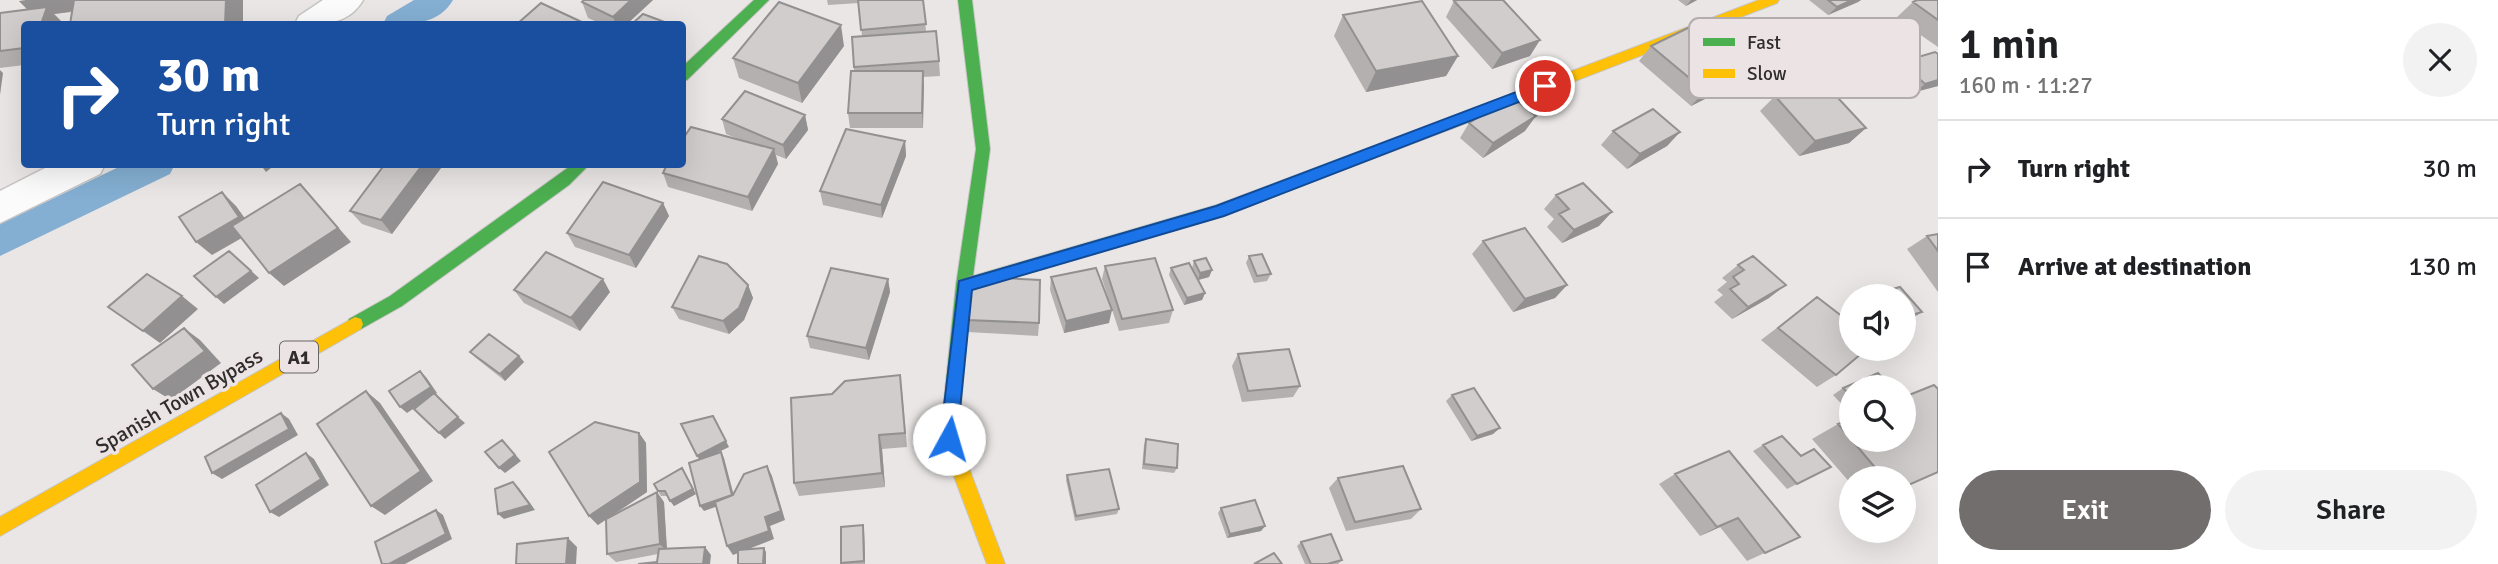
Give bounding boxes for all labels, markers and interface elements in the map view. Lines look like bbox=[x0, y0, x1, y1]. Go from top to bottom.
legend bbox=[1689, 18, 1920, 98]
text: 1 min bbox=[1959, 19, 2060, 70]
button: close bbox=[2403, 23, 2477, 97]
text: Fast bbox=[1747, 31, 1781, 55]
text: 30 m bbox=[157, 45, 260, 105]
icon: right bbox=[42, 49, 133, 140]
pin bbox=[1515, 56, 1575, 116]
text: Slow bbox=[1747, 62, 1787, 86]
icon: arrive bbox=[1526, 67, 1564, 105]
text: 160 m · 11:27 bbox=[1959, 71, 2093, 100]
text: Turn right bbox=[157, 105, 290, 144]
icon: right bbox=[1959, 150, 1997, 188]
text: Turn right bbox=[2018, 153, 2130, 185]
text: 30 m bbox=[2422, 153, 2477, 185]
icon: arrive bbox=[1959, 248, 1997, 286]
text: Arrive at destination bbox=[2018, 251, 2251, 283]
text: 130 m bbox=[2408, 251, 2477, 283]
map controls bbox=[1839, 284, 1916, 543]
button: sound bbox=[1839, 284, 1916, 361]
road number: A1 bbox=[280, 342, 318, 372]
street label: Spanish Town Bypass bbox=[91, 343, 267, 459]
button: search bbox=[1839, 375, 1916, 452]
position arrow bbox=[912, 402, 986, 476]
button: layers bbox=[1839, 466, 1916, 543]
button: Exit bbox=[1959, 470, 2211, 550]
button: Share bbox=[2225, 470, 2477, 550]

